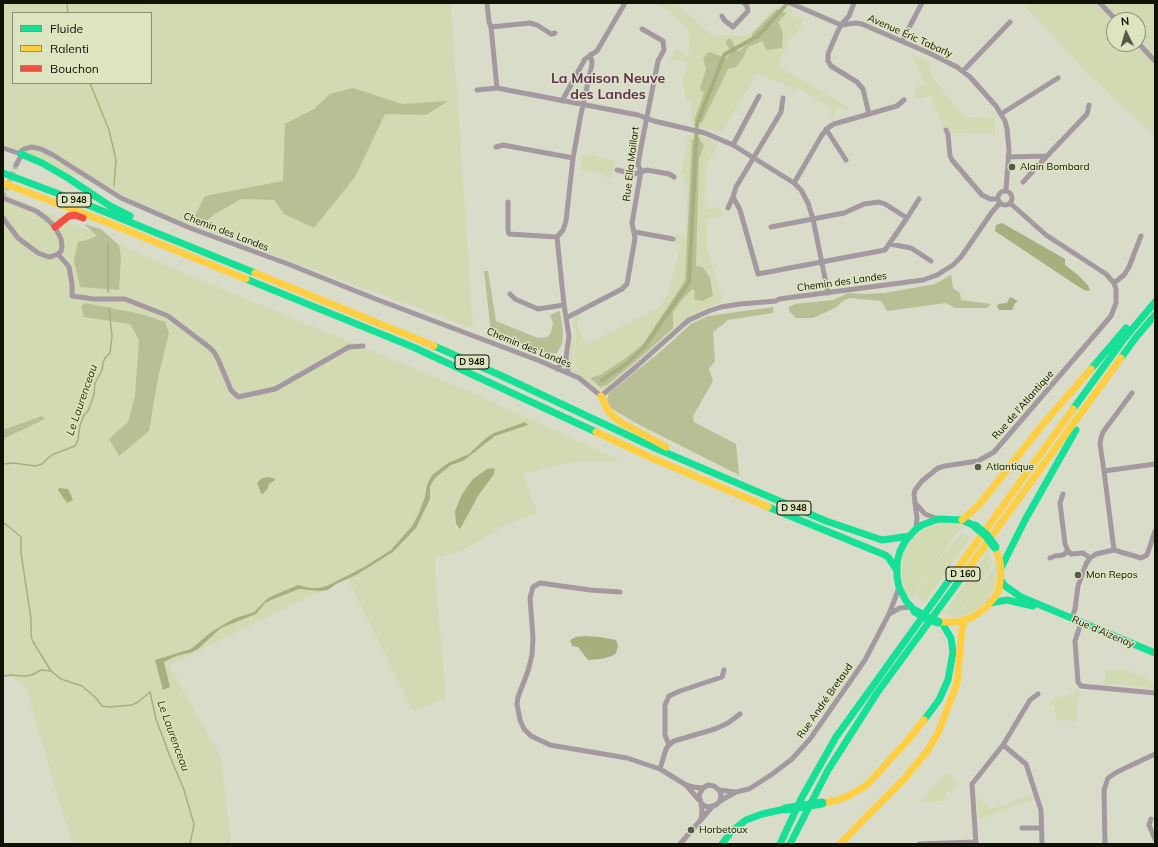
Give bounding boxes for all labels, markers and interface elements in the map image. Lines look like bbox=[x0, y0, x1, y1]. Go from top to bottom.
legend bbox=[12, 12, 152, 84]
street label: Avenue Éric Tabarly bbox=[866, 12, 954, 60]
north arrow bbox=[1106, 12, 1146, 52]
text: N bbox=[1120, 14, 1130, 28]
text: Fluide bbox=[50, 21, 83, 36]
text: Ralenti bbox=[50, 41, 89, 56]
text: Bouchon bbox=[50, 61, 99, 76]
district label: La Maison Neuve des Landes bbox=[551, 71, 665, 104]
street label: Rue Ella Maillart bbox=[620, 126, 642, 202]
place label: Alain Bombard bbox=[1020, 161, 1089, 173]
marker: Alain Bombard bbox=[1007, 162, 1017, 172]
road number: D 948 bbox=[57, 193, 91, 207]
street label: Chemin des Landes bbox=[182, 210, 270, 254]
street label: Chemin des Landes bbox=[796, 270, 888, 294]
street label: Chemin des Landes bbox=[485, 325, 573, 371]
road number: D 948 bbox=[455, 355, 489, 369]
water label: Le Laurenceau bbox=[64, 363, 100, 437]
street label: Rue de l'Atlantique bbox=[990, 368, 1056, 442]
place label: Atlantique bbox=[986, 461, 1034, 473]
marker: Atlantique bbox=[973, 462, 983, 472]
road number: D 948 bbox=[777, 501, 811, 515]
road number: D 160 bbox=[946, 567, 980, 581]
place label: Mon Repos bbox=[1086, 569, 1138, 581]
marker: Mon Repos bbox=[1073, 570, 1083, 580]
street label: Rue d'Aizenay bbox=[1070, 614, 1136, 650]
street label: Rue André Bretaud bbox=[795, 661, 855, 741]
water label: Le Laurenceau bbox=[154, 699, 192, 773]
place label: Horbetoux bbox=[699, 824, 748, 836]
marker: Horbetoux bbox=[686, 825, 696, 835]

